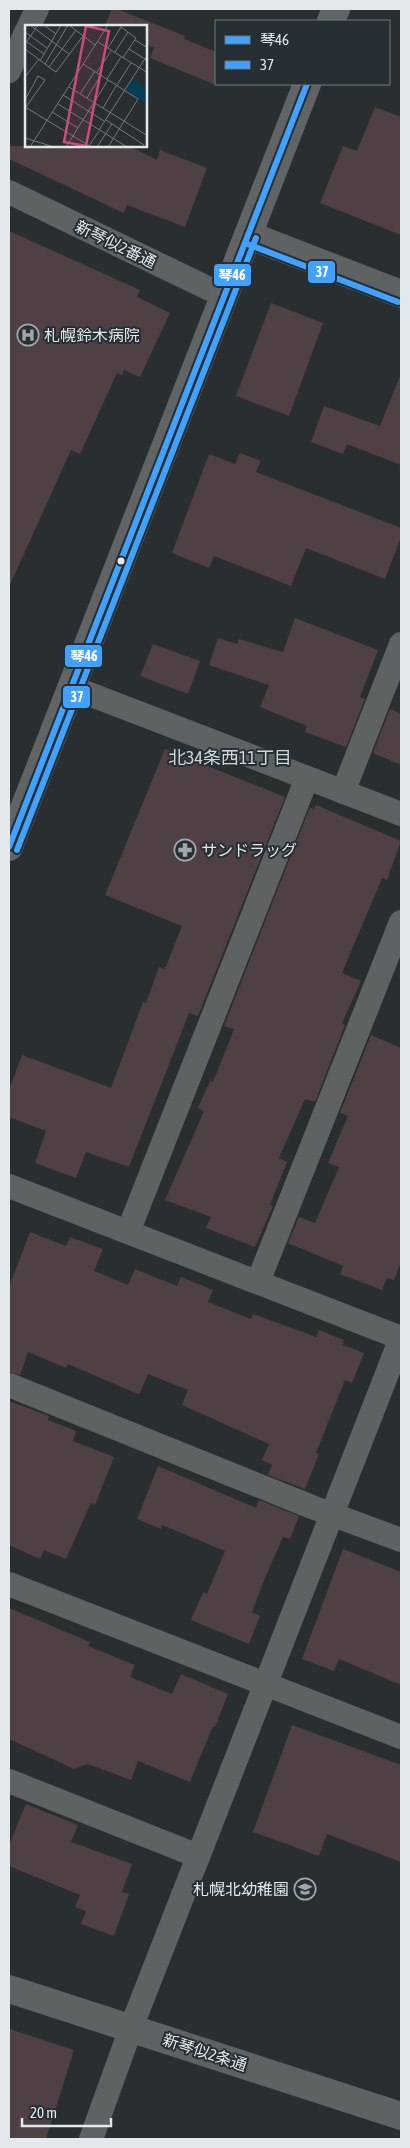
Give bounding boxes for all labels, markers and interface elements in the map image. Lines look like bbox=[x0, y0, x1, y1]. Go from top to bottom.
legend bbox=[215, 20, 390, 85]
inset map bbox=[25, 25, 148, 148]
text: 琴46 bbox=[260, 31, 289, 48]
text: 37 bbox=[260, 56, 274, 73]
street label: 新琴似2番通 bbox=[73, 217, 159, 271]
line badge: 37 bbox=[307, 260, 336, 284]
line badge: 琴46 bbox=[213, 263, 252, 287]
text: 37 bbox=[315, 264, 329, 280]
text: 琴46 bbox=[218, 267, 246, 283]
hospital icon: 札幌鈴木病院 bbox=[16, 323, 40, 347]
place label: 札幌鈴木病院 bbox=[44, 326, 140, 344]
unlabelled marker bbox=[116, 556, 126, 566]
line badge: 琴46 bbox=[64, 644, 103, 668]
text: 琴46 bbox=[70, 648, 98, 664]
line badge: 37 bbox=[62, 685, 91, 709]
text: 37 bbox=[70, 689, 84, 705]
district label: 北34条西11丁目 bbox=[168, 747, 292, 768]
pharmacy icon: サンドラッグ bbox=[173, 838, 197, 862]
place label: サンドラッグ bbox=[201, 841, 297, 859]
school or university icon: 札幌北幼稚園 bbox=[293, 1877, 317, 1901]
place label: 札幌北幼稚園 bbox=[193, 1880, 289, 1898]
street label: 新琴似2条通 bbox=[161, 2030, 249, 2074]
scale bar bbox=[22, 2096, 111, 2128]
text: 20 m bbox=[30, 2104, 57, 2121]

